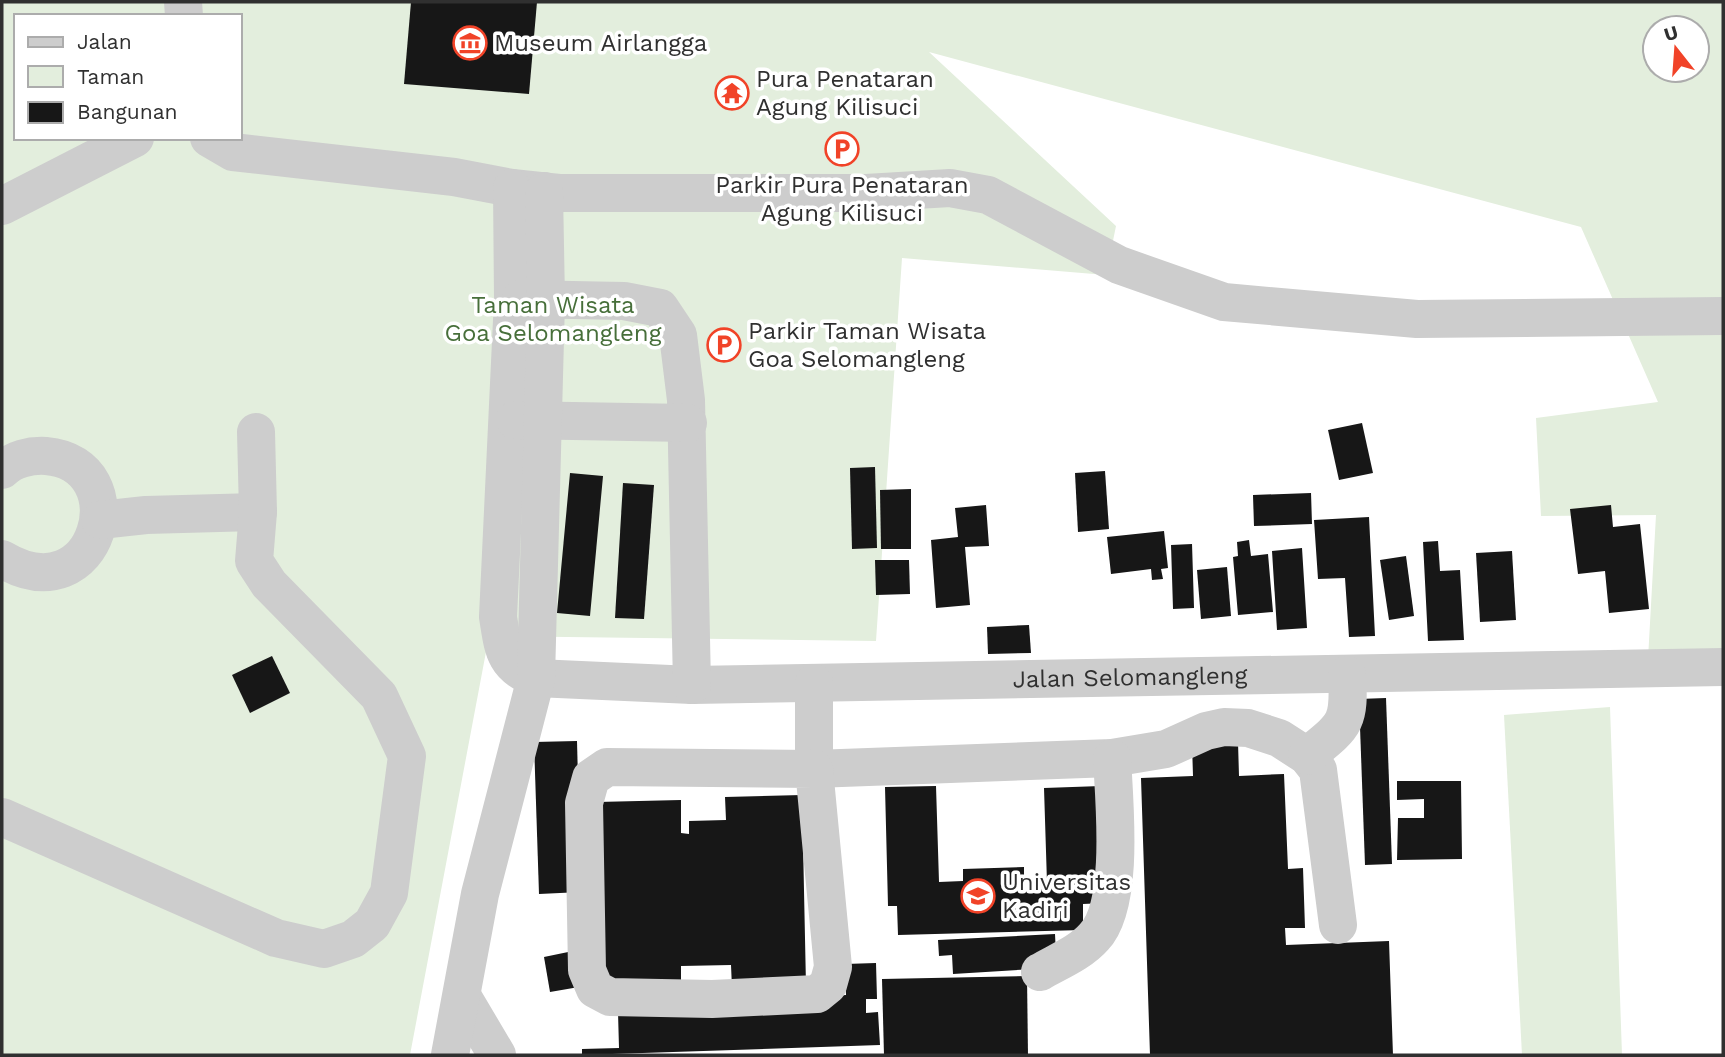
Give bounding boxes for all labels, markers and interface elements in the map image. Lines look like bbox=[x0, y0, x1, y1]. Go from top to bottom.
legend bbox=[14, 14, 242, 140]
north arrow bbox=[1641, 14, 1711, 84]
text: U bbox=[1661, 20, 1681, 46]
museum icon: Museum Airlangga bbox=[451, 24, 489, 62]
text: Jalan bbox=[77, 29, 132, 54]
place label: Museum Airlangga bbox=[494, 29, 707, 57]
text: Taman bbox=[77, 64, 144, 89]
place label: Pura Penataran Agung Kilisuci bbox=[756, 65, 934, 121]
temple icon: Pura Penataran Agung Kilisuci bbox=[713, 74, 751, 112]
text: Bangunan bbox=[77, 99, 178, 124]
parking icon: Parkir Pura Penataran Agung Kilisuci bbox=[823, 130, 861, 168]
place label: Parkir Pura Penataran Agung Kilisuci bbox=[715, 171, 969, 227]
park label: Taman Wisata Goa Selomangleng bbox=[445, 291, 662, 347]
place label: Parkir Taman Wisata Goa Selomangleng bbox=[748, 317, 986, 373]
parking icon: Parkir Taman Wisata Goa Selomangleng bbox=[705, 326, 743, 364]
street label: Jalan Selomangleng bbox=[1012, 661, 1248, 693]
place label: Universitas Kadiri bbox=[1002, 868, 1131, 924]
school or university icon: Universitas Kadiri bbox=[959, 877, 997, 915]

